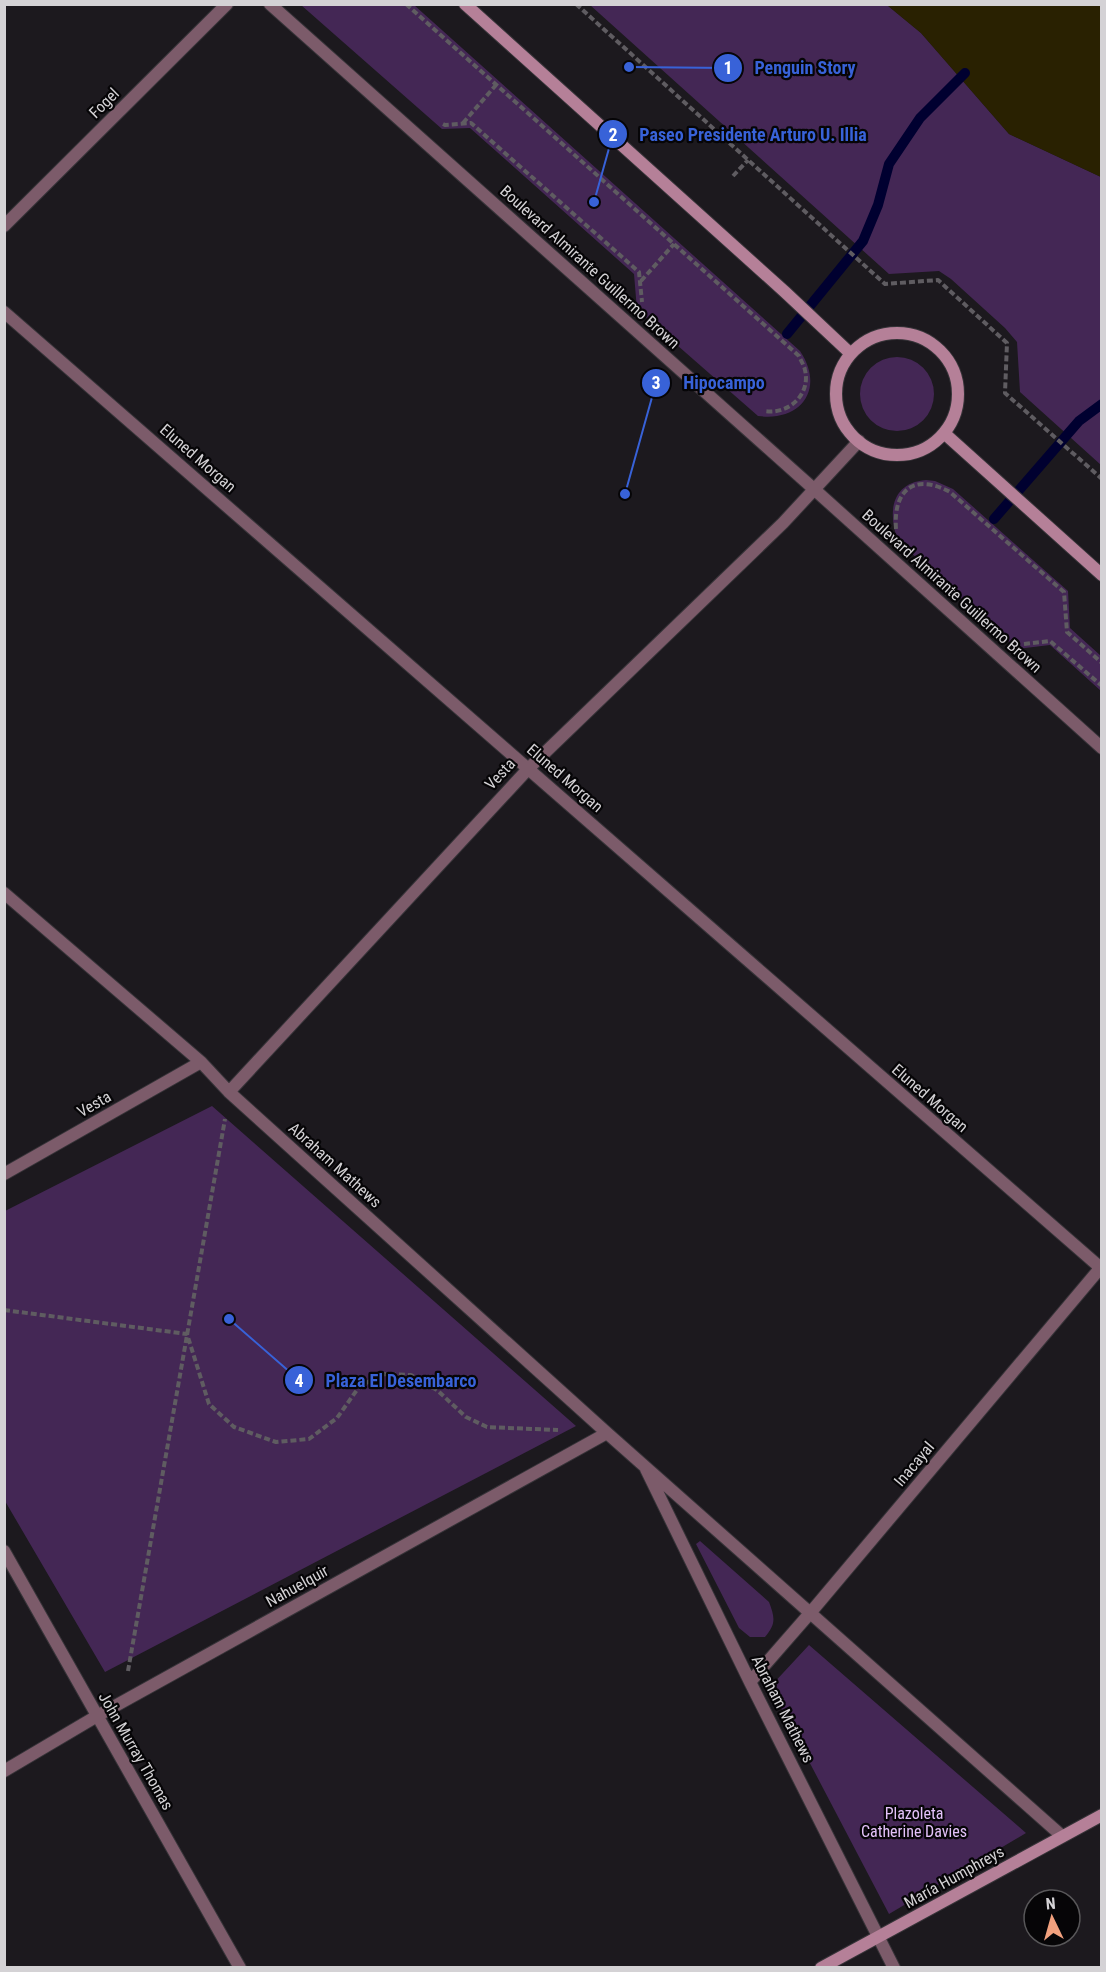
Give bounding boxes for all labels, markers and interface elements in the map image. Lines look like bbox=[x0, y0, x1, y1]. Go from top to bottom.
callout: Penguin Story bbox=[713, 50, 868, 86]
text: 1 bbox=[723, 57, 733, 78]
text: Penguin Story bbox=[754, 57, 856, 78]
street label: Fogel bbox=[85, 84, 123, 122]
callout: Paseo Presidente Arturo U. Illia bbox=[598, 116, 879, 152]
text: 2 bbox=[608, 124, 618, 145]
text: Paseo Presidente Arturo U. Illia bbox=[639, 124, 867, 145]
street label: Boulevard Almirante Guillermo Brown bbox=[496, 181, 684, 353]
callout: Hipocampo bbox=[641, 365, 777, 401]
text: 3 bbox=[651, 372, 661, 393]
text: Hipocampo bbox=[683, 372, 765, 393]
street label: Eluned Morgan bbox=[156, 420, 240, 496]
street label: Boulevard Almirante Guillermo Brown bbox=[858, 505, 1046, 677]
street label: Eluned Morgan bbox=[523, 740, 607, 816]
street label: Vesta bbox=[481, 754, 519, 794]
street label: Eluned Morgan bbox=[888, 1060, 972, 1136]
street label: Vesta bbox=[74, 1087, 114, 1121]
street label: Abraham Mathews bbox=[285, 1119, 385, 1211]
callout: Plaza El Desembarco bbox=[284, 1362, 489, 1398]
text: 4 bbox=[294, 1370, 304, 1391]
text: Plaza El Desembarco bbox=[326, 1370, 476, 1391]
street label: Inacayal bbox=[890, 1438, 938, 1490]
street label: Nahuelquir bbox=[262, 1561, 332, 1611]
street label: Abraham Mathews bbox=[748, 1652, 818, 1766]
street label: John Murray Thomas bbox=[95, 1689, 177, 1813]
park label: Plazoleta Catherine Davies bbox=[861, 1804, 967, 1841]
street label: María Humphreys bbox=[901, 1842, 1007, 1912]
north arrow bbox=[1022, 1888, 1082, 1948]
text: N bbox=[1045, 1894, 1056, 1913]

